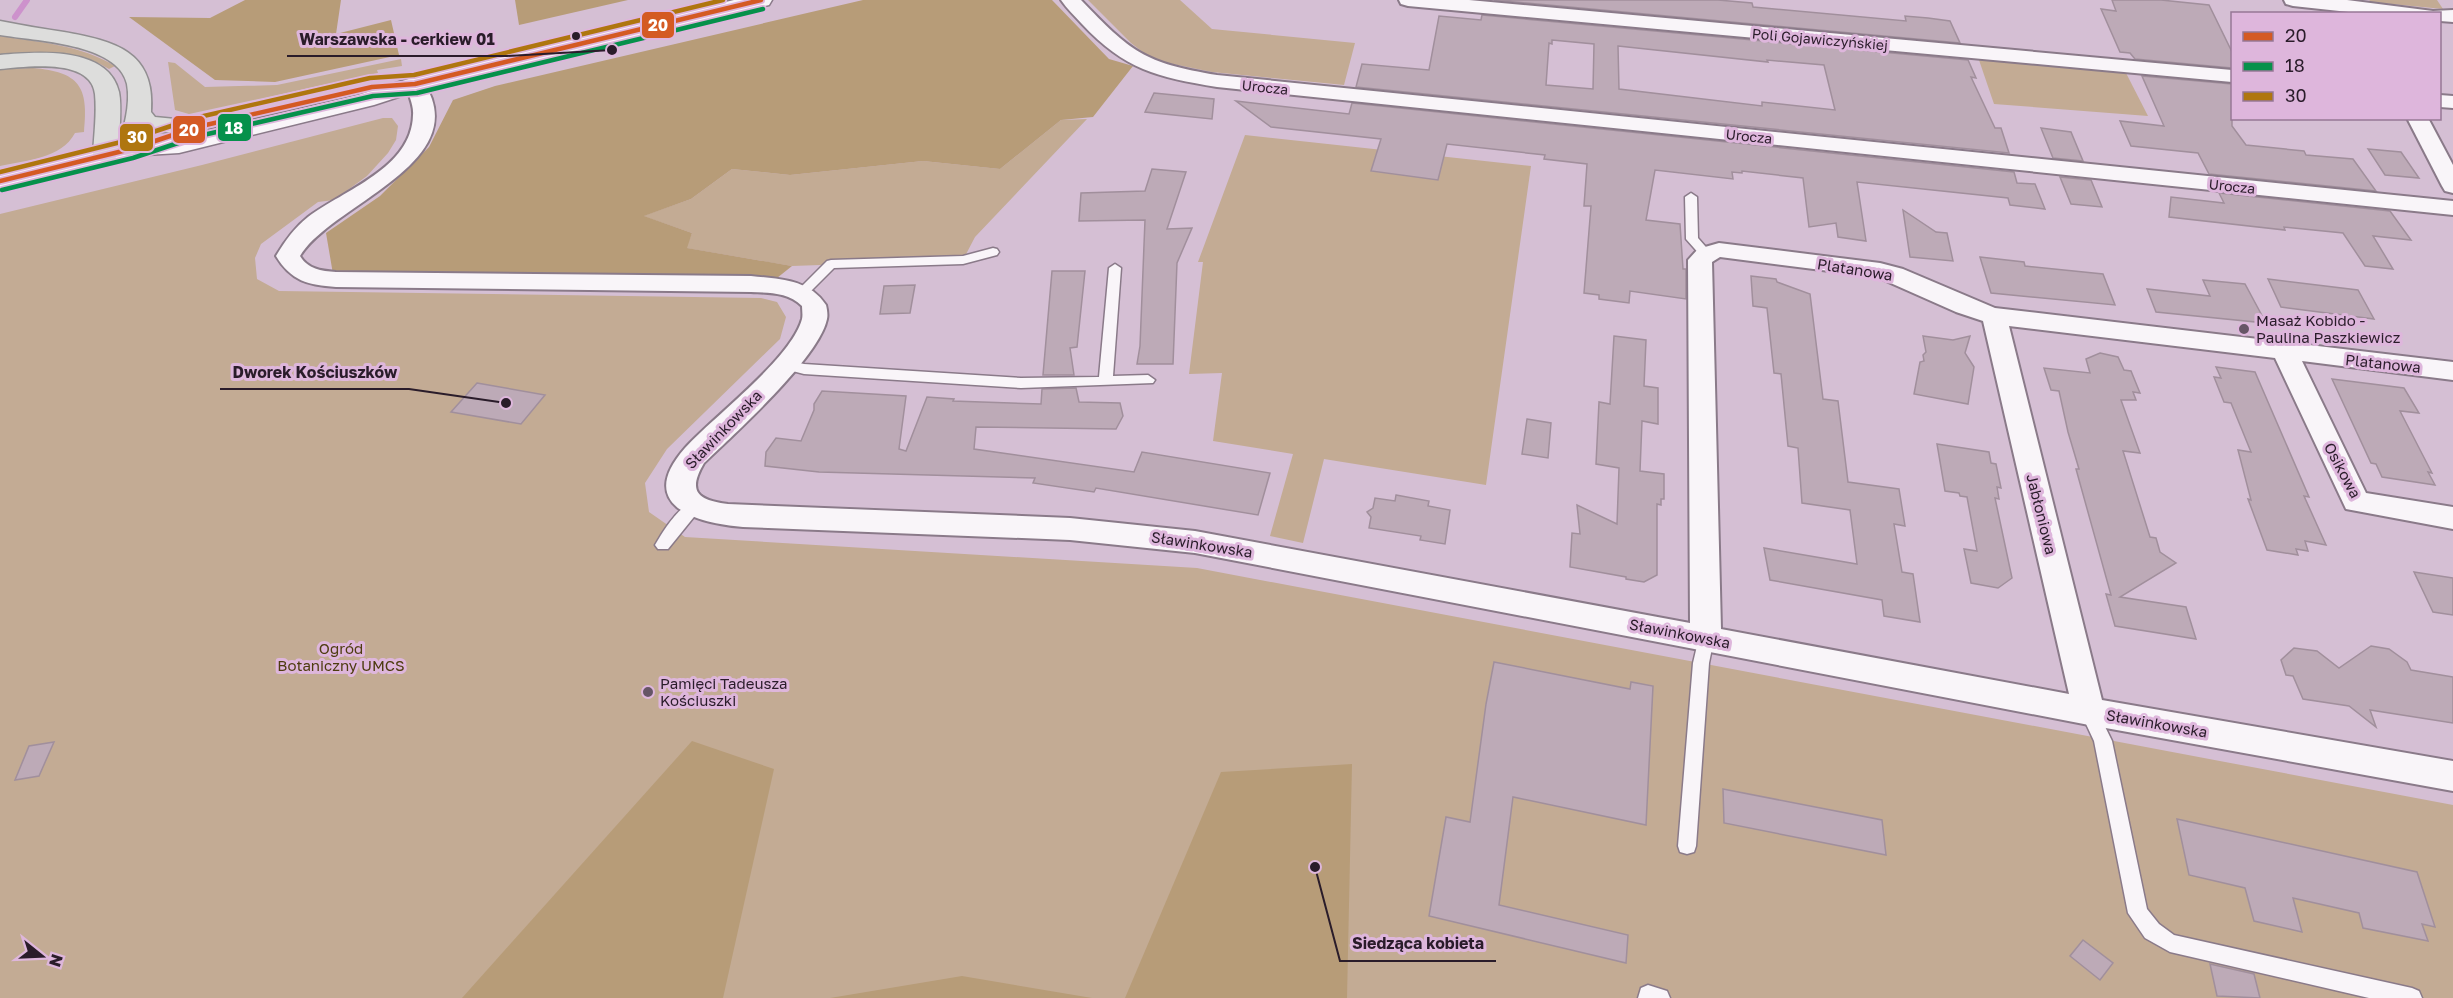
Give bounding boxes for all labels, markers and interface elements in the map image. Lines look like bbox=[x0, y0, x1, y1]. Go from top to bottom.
line badge: 20 bbox=[641, 11, 675, 39]
legend bbox=[2231, 12, 2441, 120]
text: 20 bbox=[648, 15, 668, 35]
callout: Warszawska - cerkiew 01 bbox=[287, 22, 507, 56]
text: 20 bbox=[2285, 24, 2307, 46]
street label: Poli Gojawiczyńskiej bbox=[1751, 25, 1889, 53]
text: Warszawska - cerkiew 01 bbox=[299, 29, 495, 49]
unlabelled marker bbox=[570, 30, 582, 42]
text: 18 bbox=[2285, 54, 2305, 76]
street label: Urocza bbox=[1241, 76, 1289, 98]
text: 30 bbox=[2285, 84, 2307, 106]
line badge: 18 bbox=[217, 113, 252, 142]
line badge: 20 bbox=[172, 115, 206, 144]
text: 18 bbox=[225, 118, 243, 138]
text: 20 bbox=[179, 120, 199, 140]
line badge: 30 bbox=[119, 123, 154, 152]
street label: Urocza bbox=[1725, 125, 1773, 147]
text: 30 bbox=[127, 127, 147, 147]
street label: Urocza bbox=[2208, 175, 2256, 197]
street label: Platanowa bbox=[1816, 254, 1894, 284]
place label: Masaż Kobido - Paulina Paszkiewicz bbox=[2256, 311, 2401, 346]
marker: Masaż Kobido - Paulina Paszkiewicz bbox=[2237, 322, 2251, 336]
street label: Platanowa bbox=[2344, 350, 2422, 376]
callout: Dworek Kościuszków bbox=[220, 355, 409, 389]
text: Dworek Kościuszków bbox=[233, 362, 398, 382]
street label: Sławinkowska bbox=[681, 386, 765, 472]
street label: Osikowa bbox=[2321, 439, 2365, 501]
street label: Jabłoniowa bbox=[2023, 472, 2061, 556]
street label: Sławinkowska bbox=[1150, 527, 1254, 561]
street label: Sławinkowska bbox=[1628, 614, 1732, 652]
park label: Ogród Botaniczny UMCS bbox=[277, 639, 405, 674]
place label: Pamięci Tadeusza Kościuszki bbox=[660, 674, 788, 709]
marker: Pamięci Tadeusza Kościuszki bbox=[641, 685, 655, 699]
street label: Sławinkowska bbox=[2105, 705, 2209, 741]
north arrow bbox=[12, 926, 72, 986]
callout: Siedząca kobieta bbox=[1340, 927, 1496, 961]
text: Siedząca kobieta bbox=[1352, 933, 1484, 953]
text: N bbox=[45, 952, 68, 970]

